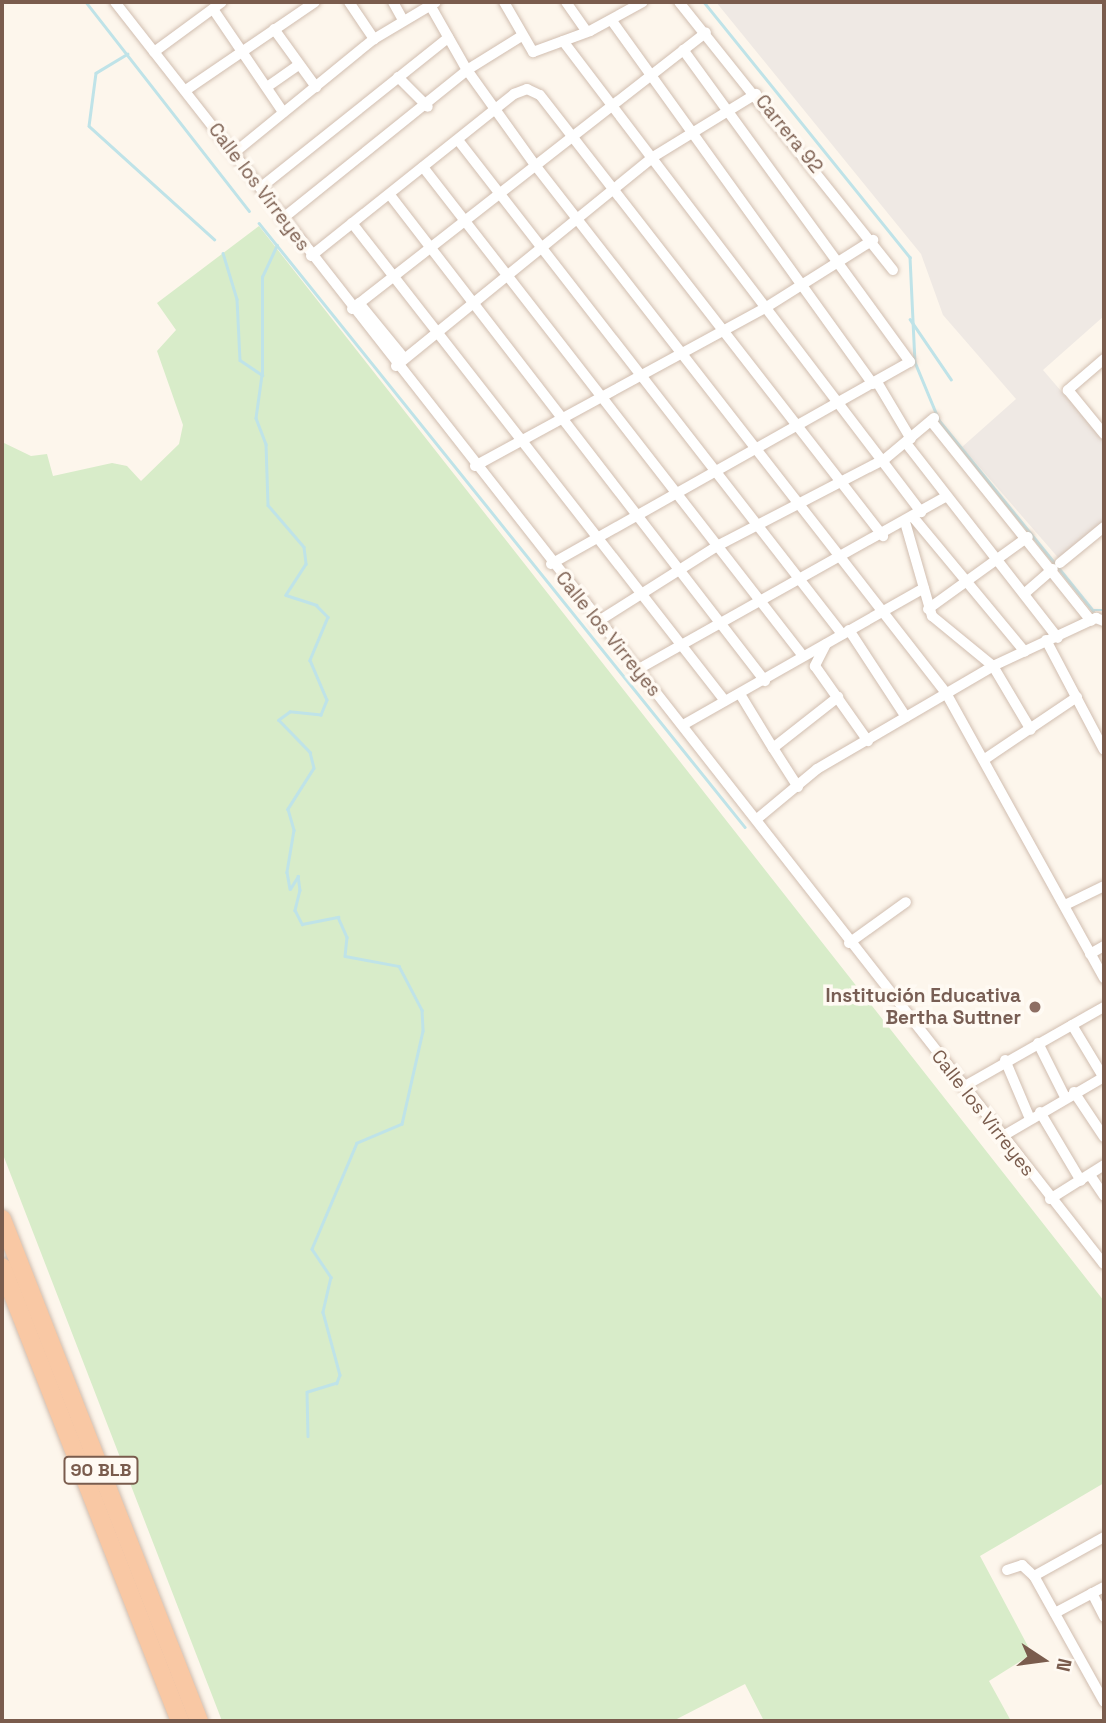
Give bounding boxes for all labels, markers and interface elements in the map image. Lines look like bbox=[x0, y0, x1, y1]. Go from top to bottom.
street label: Carrera 92 bbox=[751, 90, 827, 178]
street label: Calle los Virreyes bbox=[203, 118, 315, 256]
street label: Calle los Virreyes bbox=[551, 567, 665, 701]
place label: Institución Educativa Bertha Suttner bbox=[825, 985, 1021, 1029]
marker: Institución Educativa Bertha Suttner bbox=[1027, 999, 1043, 1015]
street label: Calle los Virreyes bbox=[926, 1045, 1040, 1181]
road number: 90 BLB bbox=[62, 1456, 140, 1484]
north arrow bbox=[1008, 1625, 1078, 1695]
text: N bbox=[1050, 1656, 1078, 1674]

